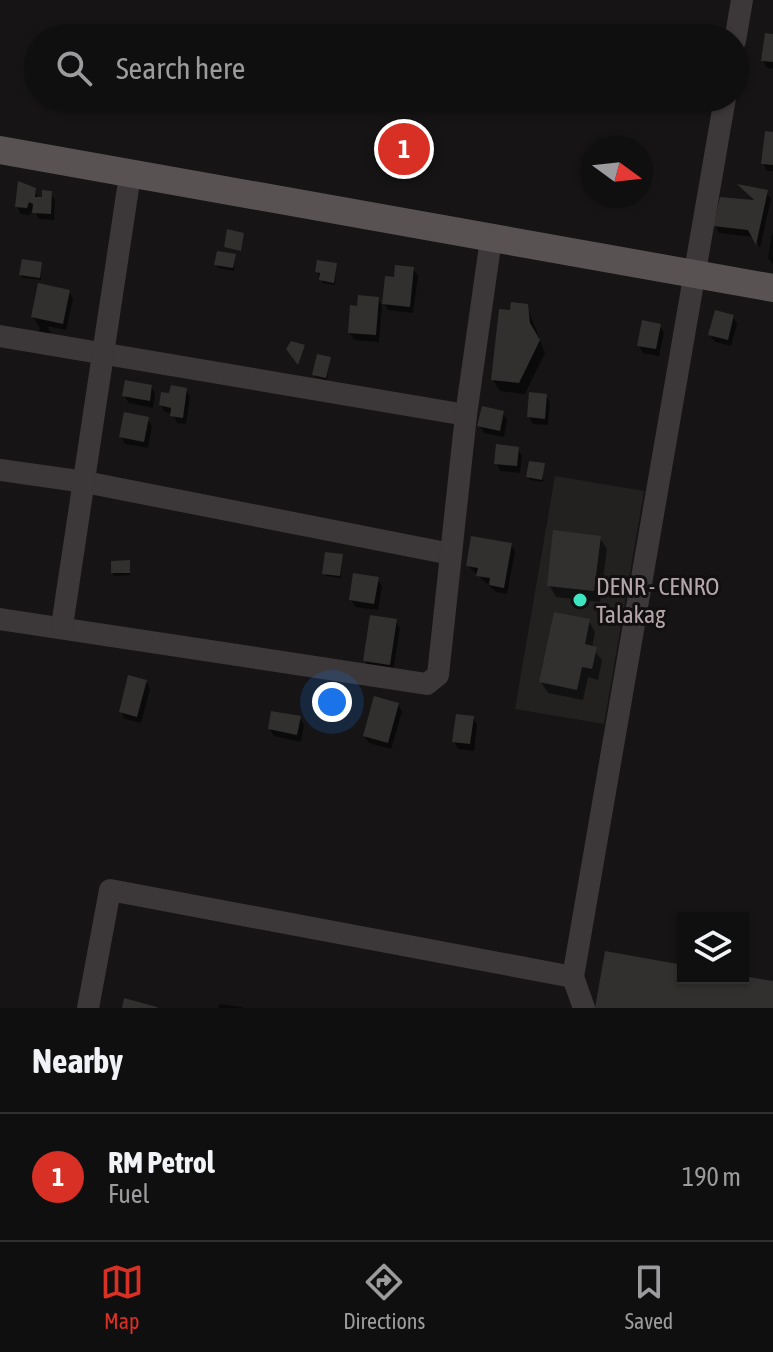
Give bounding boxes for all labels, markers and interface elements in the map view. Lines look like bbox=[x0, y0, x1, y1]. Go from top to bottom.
search box bbox=[24, 24, 749, 112]
icon: search bbox=[52, 46, 96, 90]
text: Search here bbox=[116, 51, 245, 85]
pin: 1 bbox=[378, 119, 430, 179]
north arrow bbox=[581, 136, 653, 208]
place label: DENR - CENRO Talakag bbox=[596, 573, 719, 628]
marker: DENR - CENRO Talakag bbox=[571, 591, 589, 609]
your location bbox=[312, 682, 352, 722]
map controls bbox=[677, 912, 749, 984]
button: layers bbox=[677, 912, 749, 984]
text: Nearby bbox=[32, 1041, 123, 1080]
text: RM Petrol bbox=[108, 1145, 215, 1179]
text: 1 bbox=[52, 1162, 64, 1192]
text: 190 m bbox=[682, 1162, 741, 1192]
text: Fuel bbox=[108, 1179, 149, 1209]
tab: Map bbox=[100, 1260, 144, 1334]
tab: Directions bbox=[343, 1260, 425, 1334]
tab: Saved bbox=[625, 1260, 673, 1334]

